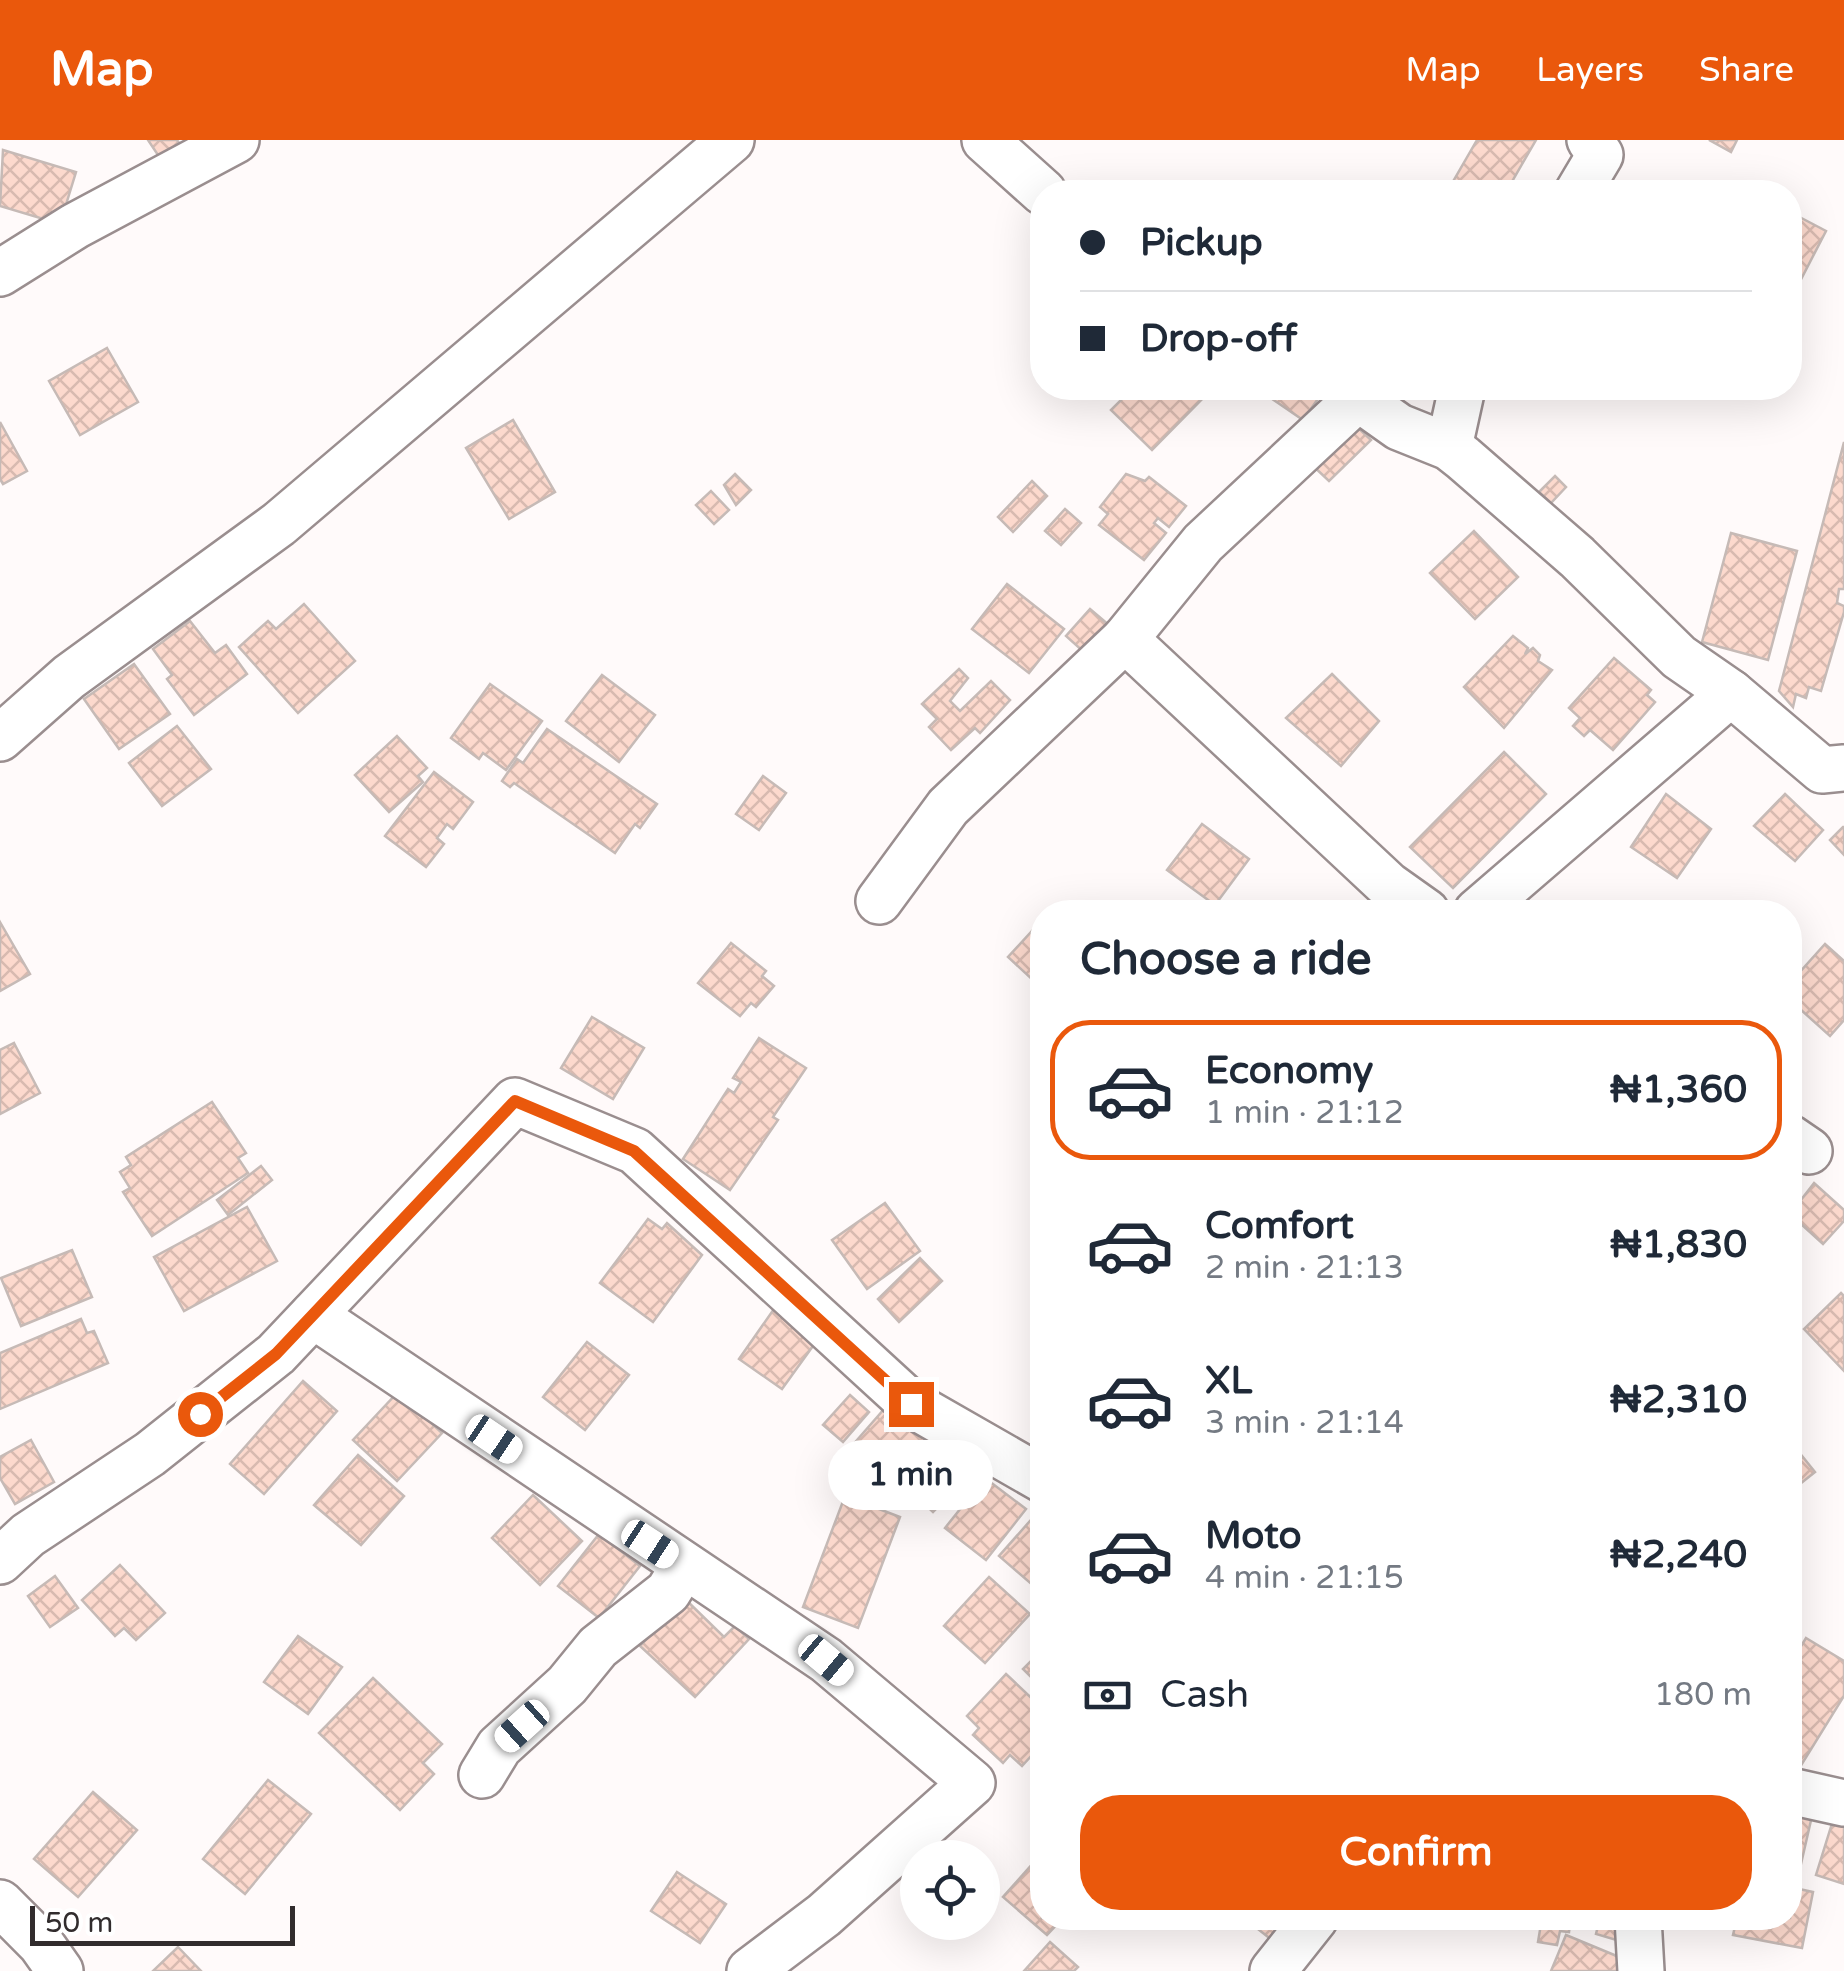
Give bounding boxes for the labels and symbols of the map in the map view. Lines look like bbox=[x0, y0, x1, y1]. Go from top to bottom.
route end bbox=[889, 1382, 934, 1427]
route start bbox=[178, 1392, 223, 1437]
car bbox=[461, 1410, 527, 1468]
callout: 1 min bbox=[828, 1439, 994, 1509]
car bbox=[617, 1515, 683, 1573]
car bbox=[793, 1629, 859, 1691]
car bbox=[490, 1695, 554, 1757]
scale bar bbox=[30, 1901, 295, 1946]

